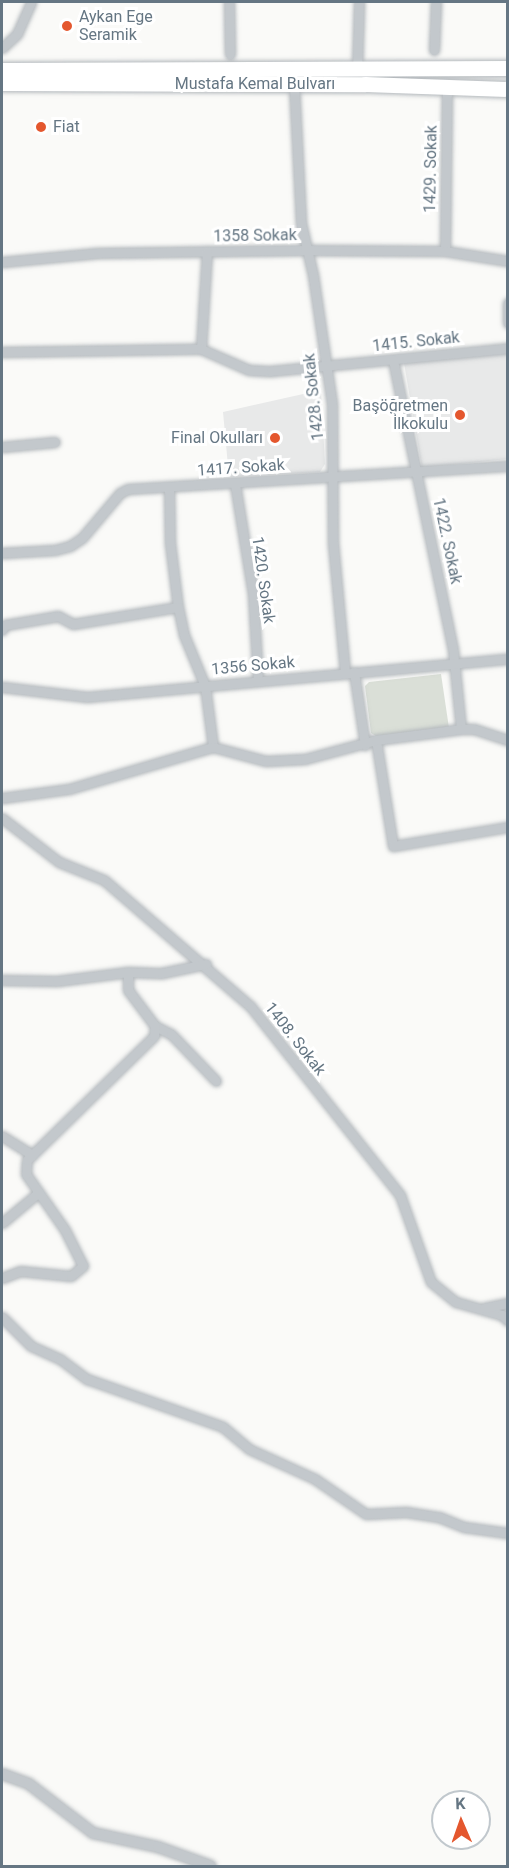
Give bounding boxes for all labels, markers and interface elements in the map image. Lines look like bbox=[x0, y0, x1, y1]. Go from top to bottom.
place label: Aykan Ege Seramik bbox=[79, 7, 153, 45]
marker: Aykan Ege Seramik bbox=[60, 19, 74, 33]
street label: Mustafa Kemal Bulvarı bbox=[175, 74, 335, 94]
place label: Fiat bbox=[53, 117, 80, 137]
marker: Fiat bbox=[34, 120, 48, 134]
street label: 1429. Sokak bbox=[421, 125, 441, 213]
street label: 1358 Sokak bbox=[213, 226, 297, 246]
street label: 1415. Sokak bbox=[371, 328, 461, 356]
street label: 1428. Sokak bbox=[300, 352, 328, 442]
place label: Başöğretmen İlkokulu bbox=[353, 396, 448, 434]
marker: Başöğretmen İlkokulu bbox=[453, 408, 467, 422]
place label: Final Okulları bbox=[171, 428, 263, 448]
marker: Final Okulları bbox=[268, 431, 282, 445]
street label: 1417. Sokak bbox=[197, 455, 285, 481]
street label: 1422. Sokak bbox=[428, 496, 466, 586]
street label: 1420. Sokak bbox=[247, 535, 279, 625]
street label: 1356 Sokak bbox=[211, 653, 295, 679]
street label: 1408. Sokak bbox=[260, 999, 330, 1079]
north arrow bbox=[431, 1790, 491, 1850]
text: K bbox=[455, 1794, 466, 1813]

